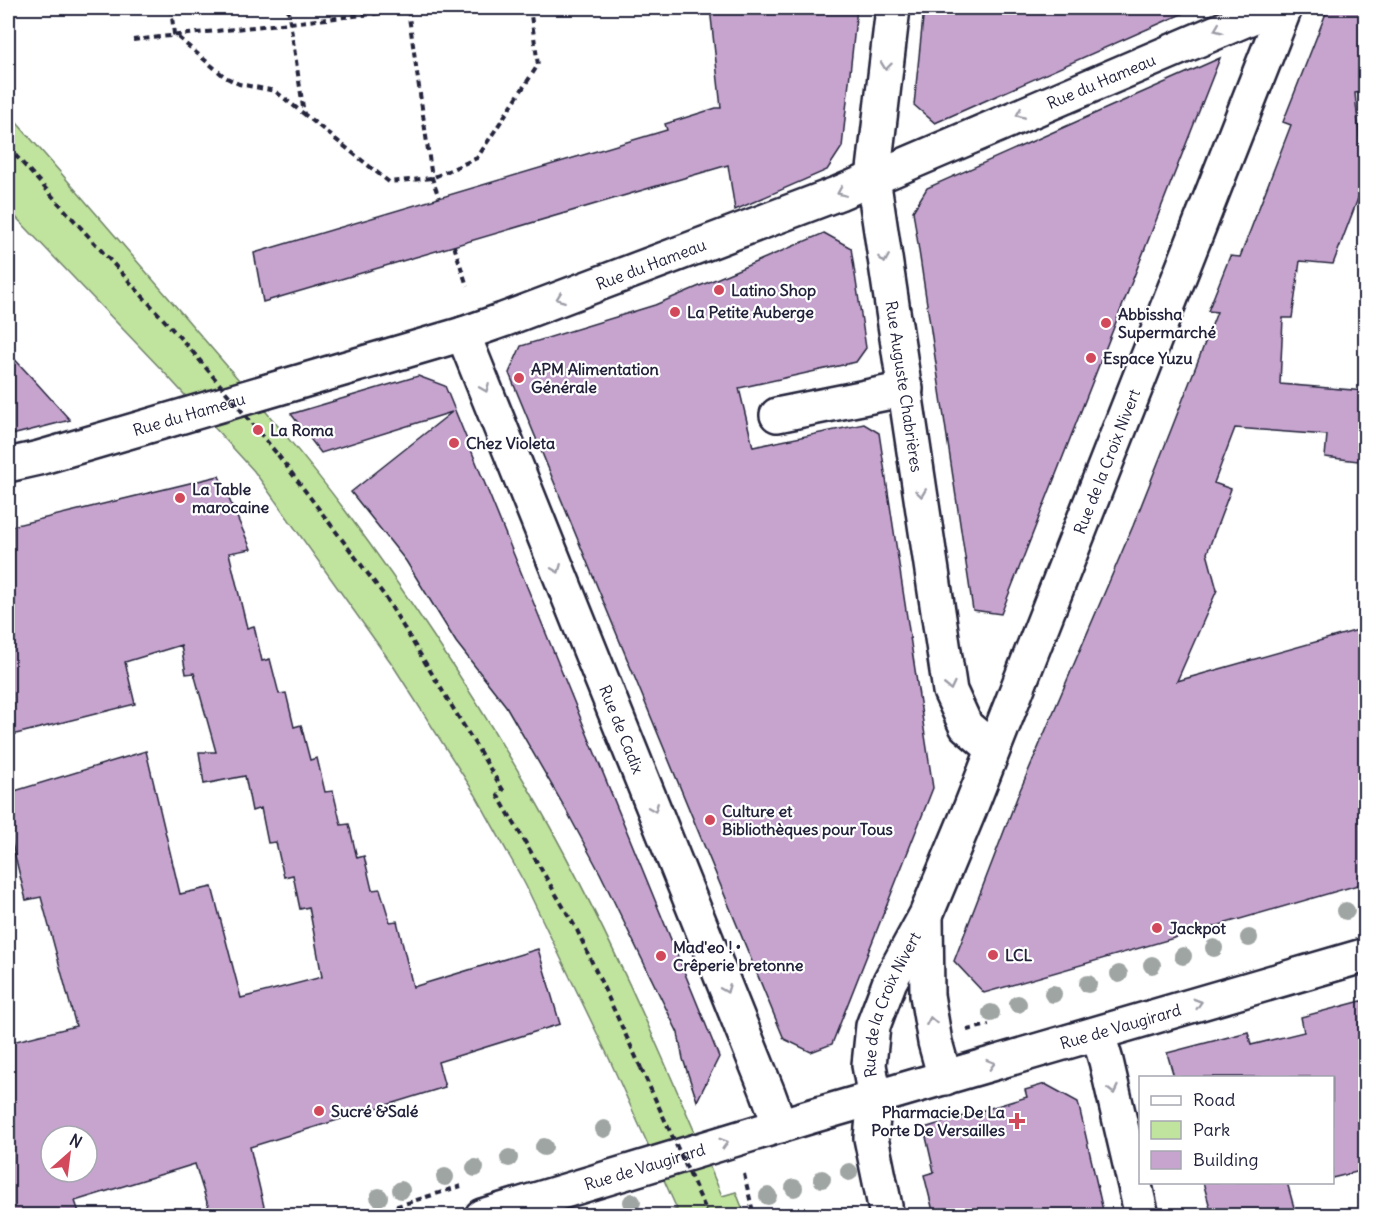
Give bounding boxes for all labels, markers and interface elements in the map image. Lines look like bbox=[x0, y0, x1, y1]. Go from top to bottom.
one-way arrow bbox=[1214, 22, 1225, 34]
street label: Rue du Hameau bbox=[1044, 49, 1158, 113]
one-way arrow bbox=[880, 61, 893, 70]
one-way arrow bbox=[1015, 107, 1026, 119]
one-way arrow bbox=[836, 185, 847, 197]
street label: Rue du Hameau bbox=[593, 234, 709, 294]
one-way arrow bbox=[878, 254, 890, 264]
place label: Latino Shop bbox=[731, 280, 816, 301]
marker: Latino Shop bbox=[712, 283, 726, 297]
one-way arrow bbox=[556, 291, 566, 304]
street label: Rue Auguste Chabrières bbox=[882, 299, 927, 474]
place label: La Petite Auberge bbox=[687, 302, 814, 323]
place label: Abbissha Supermarché bbox=[1118, 304, 1216, 343]
marker: La Petite Auberge bbox=[668, 305, 682, 319]
marker: Abbissha Supermarché bbox=[1099, 316, 1113, 330]
place label: Espace Yuzu bbox=[1103, 348, 1193, 369]
marker: Espace Yuzu bbox=[1084, 351, 1098, 365]
place label: APM Alimentation Générale bbox=[531, 359, 659, 397]
marker: APM Alimentation Générale bbox=[512, 371, 526, 385]
one-way arrow bbox=[478, 382, 490, 393]
street label: Rue de la Croix Nivert bbox=[1069, 386, 1144, 537]
street label: Rue du Hameau bbox=[130, 388, 247, 440]
place label: La Roma bbox=[270, 420, 334, 440]
marker: La Roma bbox=[251, 423, 265, 437]
place label: Chez Violeta bbox=[466, 433, 555, 453]
marker: Chez Violeta bbox=[447, 436, 461, 450]
place label: La Table marocaine bbox=[192, 479, 270, 517]
one-way arrow bbox=[914, 489, 926, 498]
marker: La Table marocaine bbox=[173, 491, 187, 505]
one-way arrow bbox=[550, 563, 563, 574]
one-way arrow bbox=[943, 681, 956, 691]
street label: Rue de Cadix bbox=[595, 682, 649, 777]
place label: Culture et Bibliothèques pour Tous bbox=[722, 801, 893, 840]
one-way arrow bbox=[647, 802, 659, 813]
marker: Culture et Bibliothèques pour Tous bbox=[703, 813, 717, 827]
place label: Jackpot bbox=[1169, 918, 1226, 939]
marker: Jackpot bbox=[1150, 921, 1164, 935]
street label: Rue de la Croix Nivert bbox=[859, 928, 925, 1079]
place label: Mad'eo ! • Crêperie bretonne bbox=[673, 937, 804, 976]
place label: LCL bbox=[1005, 945, 1033, 965]
marker: LCL bbox=[986, 948, 1000, 962]
marker: Mad'eo ! • Crêperie bretonne bbox=[654, 949, 668, 963]
one-way arrow bbox=[719, 984, 732, 994]
one-way arrow bbox=[1193, 998, 1203, 1010]
street label: Rue de Vaugirard bbox=[1058, 999, 1183, 1053]
one-way arrow bbox=[925, 1016, 938, 1026]
one-way arrow bbox=[986, 1059, 996, 1072]
legend bbox=[1139, 1076, 1334, 1184]
one-way arrow bbox=[1105, 1085, 1118, 1095]
text: Road bbox=[1193, 1088, 1236, 1111]
place label: Sucré &Salé bbox=[331, 1101, 419, 1121]
place label: Pharmacie De La Porte De Versailles bbox=[871, 1102, 1005, 1140]
marker: Sucré &Salé bbox=[312, 1104, 326, 1118]
marker: Pharmacie De La Porte De Versailles bbox=[1010, 1114, 1024, 1128]
text: Park bbox=[1193, 1118, 1230, 1141]
north arrow bbox=[39, 1124, 99, 1184]
text: N bbox=[66, 1129, 86, 1152]
one-way arrow bbox=[718, 1138, 729, 1150]
street label: Rue de Vaugirard bbox=[582, 1139, 707, 1194]
text: Building bbox=[1193, 1148, 1258, 1171]

